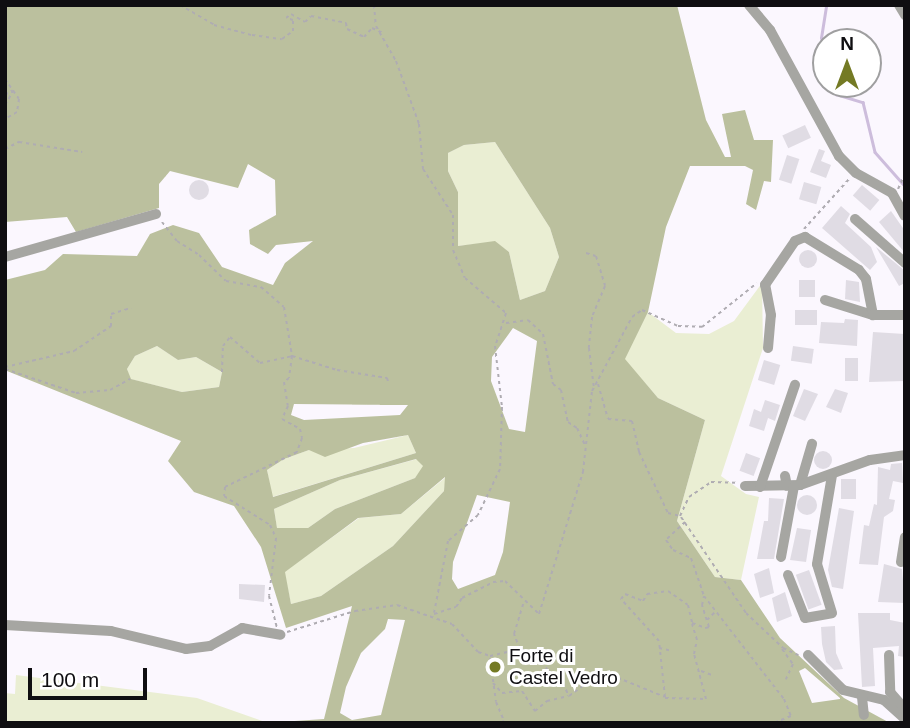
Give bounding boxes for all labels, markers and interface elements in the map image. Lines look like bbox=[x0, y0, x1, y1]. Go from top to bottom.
north arrow bbox=[812, 28, 882, 98]
text: N bbox=[840, 33, 854, 54]
place label: Forte di Castel Vedro bbox=[509, 645, 618, 689]
scale bar bbox=[32, 654, 150, 698]
marker: Forte di Castel Vedro bbox=[487, 659, 503, 675]
text: 100 m bbox=[41, 668, 99, 691]

